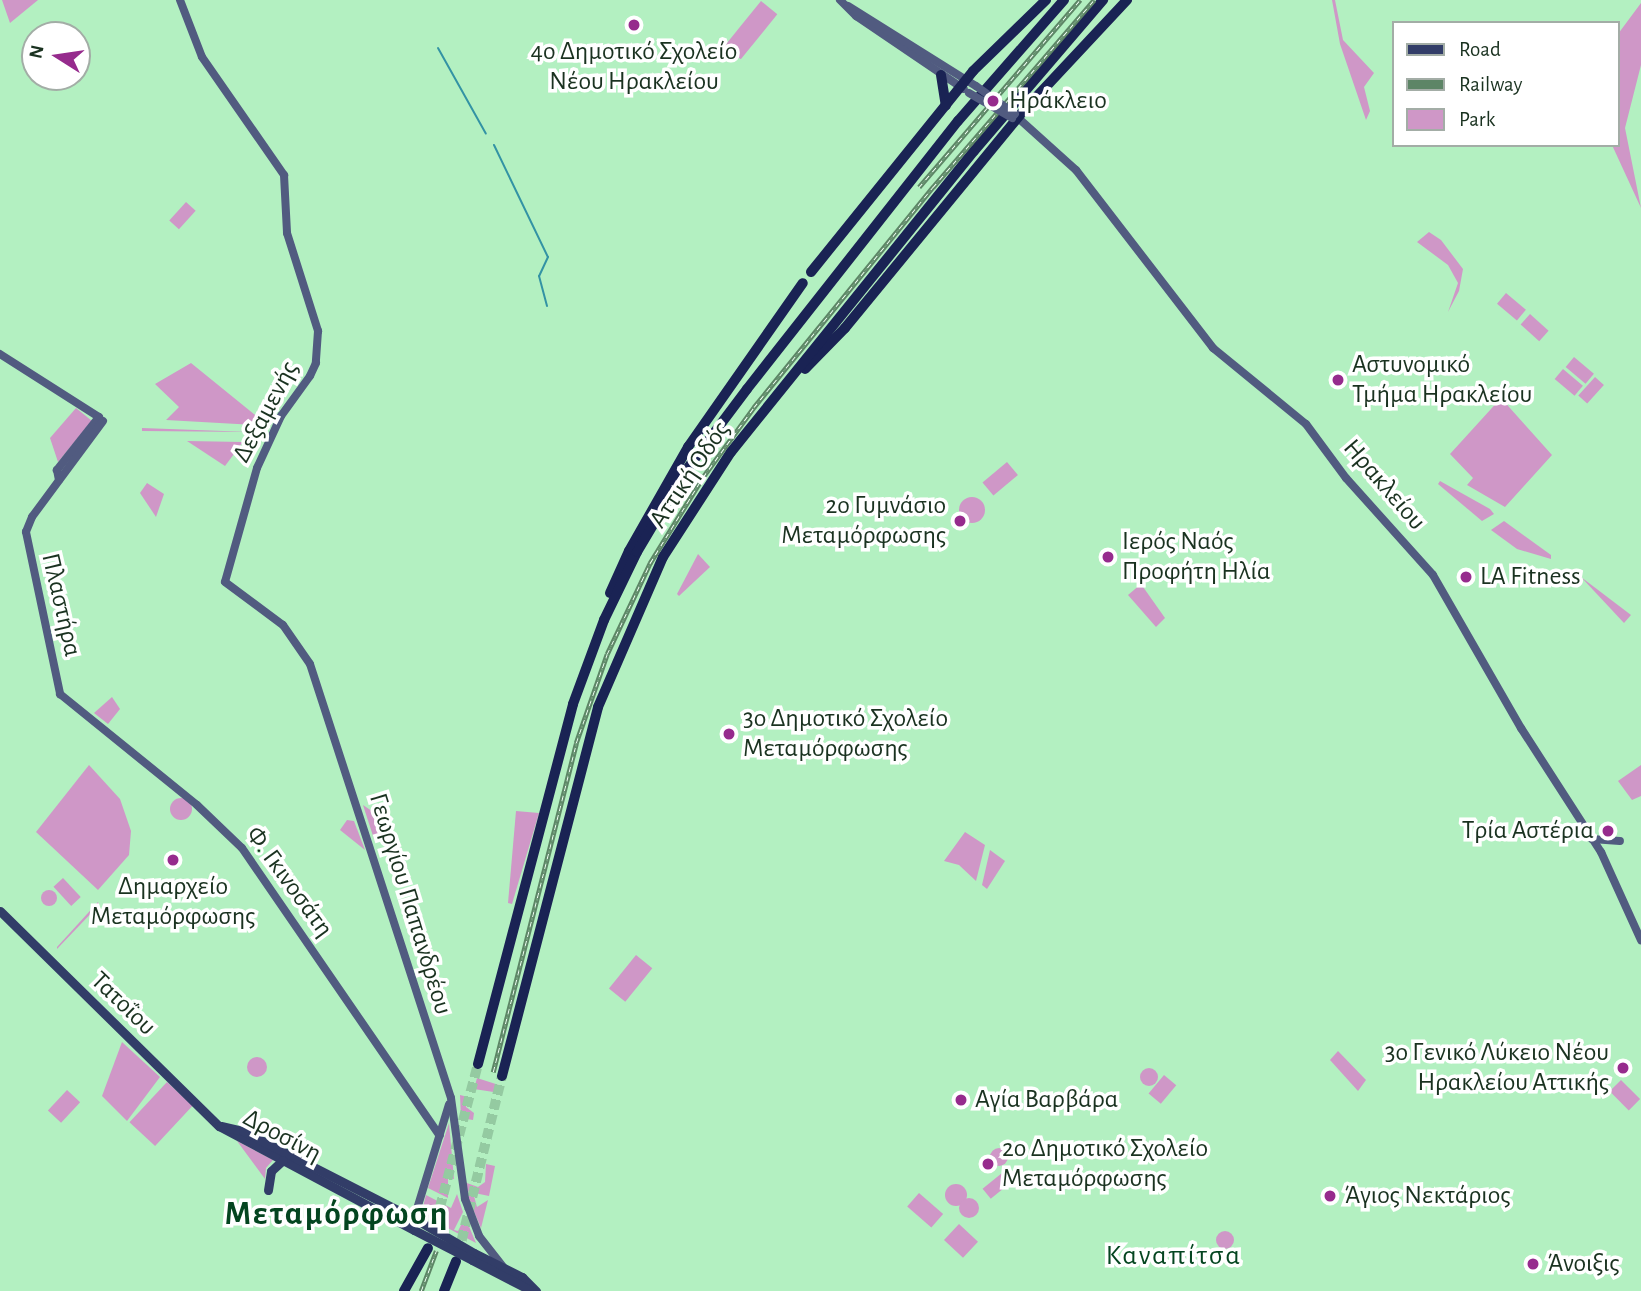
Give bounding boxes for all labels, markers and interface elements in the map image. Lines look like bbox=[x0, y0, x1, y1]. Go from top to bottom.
marker: 4ο Δημοτικό Σχολείο Νέου Ηρακλείου bbox=[626, 17, 642, 33]
north arrow bbox=[21, 21, 91, 91]
legend bbox=[1392, 21, 1620, 147]
place label: 4ο Δημοτικό Σχολείο Νέου Ηρακλείου bbox=[531, 36, 737, 98]
text: Road bbox=[1459, 39, 1501, 60]
text: N bbox=[26, 44, 48, 60]
text: Railway bbox=[1459, 74, 1522, 95]
place label: Ηράκλειο bbox=[1009, 85, 1107, 117]
marker: Ηράκλειο bbox=[983, 91, 1003, 111]
text: Park bbox=[1459, 109, 1495, 130]
place label: Αστυνομικό Τμήμα Ηρακλείου bbox=[1352, 349, 1532, 410]
street label: Δεξαμενής bbox=[226, 356, 306, 468]
marker: Αστυνομικό Τμήμα Ηρακλείου bbox=[1330, 372, 1346, 388]
street label: Αττική Οδός bbox=[643, 416, 737, 534]
street label: Ηρακλείου bbox=[1336, 433, 1432, 537]
place label: 2ο Γυμνάσιο Μεταμόρφωσης bbox=[781, 490, 946, 552]
marker: 2ο Γυμνάσιο Μεταμόρφωσης bbox=[952, 513, 968, 529]
place label: Ιερός Ναός Προφήτη Ηλία bbox=[1122, 526, 1271, 588]
marker: Ιερός Ναός Προφήτη Ηλία bbox=[1100, 549, 1116, 565]
street label: Πλαστήρα bbox=[34, 550, 88, 660]
place label: LA Fitness bbox=[1480, 561, 1581, 593]
marker: LA Fitness bbox=[1458, 569, 1474, 585]
place label: 3ο Δημοτικό Σχολείο Μεταμόρφωσης bbox=[743, 703, 948, 764]
marker: 3ο Δημοτικό Σχολείο Μεταμόρφωσης bbox=[721, 726, 737, 742]
street label: Γεωργίου Παπανδρέου bbox=[361, 790, 459, 1018]
place label: Τρία Αστέρια bbox=[1462, 815, 1594, 847]
street label: Φ. Γκινοσάτη bbox=[238, 821, 340, 943]
marker: Τρία Αστέρια bbox=[1600, 823, 1616, 839]
marker: Δημαρχείο Μεταμόρφωσης bbox=[165, 852, 181, 868]
place label: Δημαρχείο Μεταμόρφωσης bbox=[91, 871, 255, 932]
street label: Τατοΐου bbox=[84, 965, 162, 1043]
place label: 3ο Γενικό Λύκειο Νέου Ηρακλείου Αττικής bbox=[1385, 1037, 1609, 1098]
marker: 3ο Γενικό Λύκειο Νέου Ηρακλείου Αττικής bbox=[1615, 1060, 1631, 1076]
place label: Αγία Βαρβάρα bbox=[975, 1084, 1118, 1116]
marker: Αγία Βαρβάρα bbox=[953, 1092, 969, 1108]
street label: Δροσίνη bbox=[237, 1102, 327, 1170]
place label: 2ο Δημοτικό Σχολείο Μεταμόρφωσης bbox=[1002, 1133, 1208, 1194]
marker: 2ο Δημοτικό Σχολείο Μεταμόρφωσης bbox=[980, 1156, 996, 1172]
place label: Άγιος Νεκτάριος bbox=[1344, 1180, 1510, 1212]
marker: Άγιος Νεκτάριος bbox=[1322, 1188, 1338, 1204]
district label: Μεταμόρφωση bbox=[226, 1195, 448, 1235]
district label: Καναπίτσα bbox=[1107, 1239, 1241, 1273]
place label: Άνοιξις bbox=[1547, 1248, 1620, 1280]
marker: Άνοιξις bbox=[1525, 1256, 1541, 1272]

